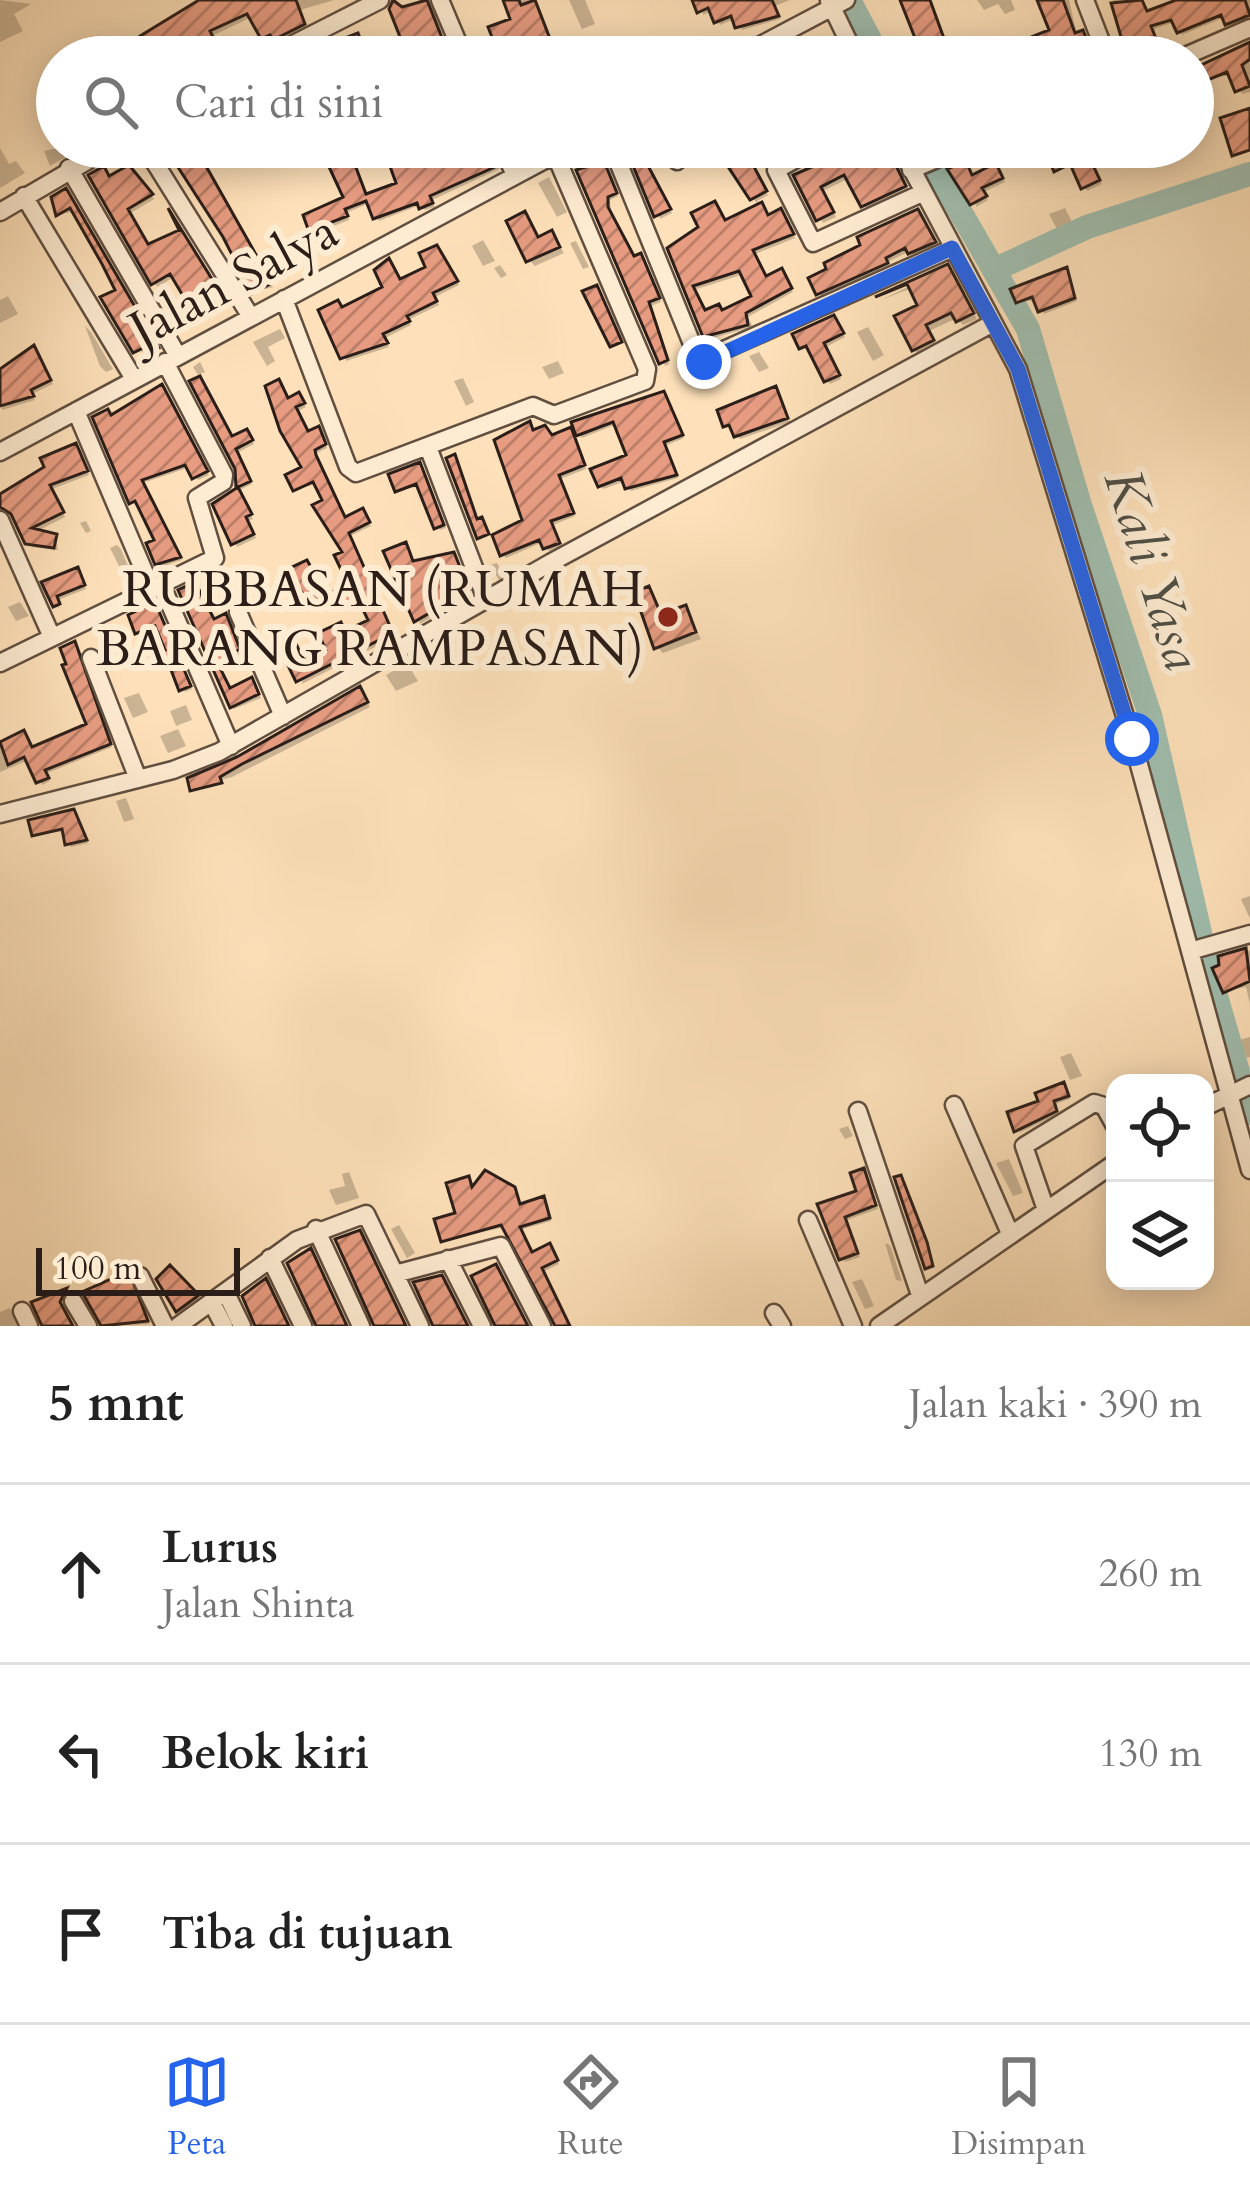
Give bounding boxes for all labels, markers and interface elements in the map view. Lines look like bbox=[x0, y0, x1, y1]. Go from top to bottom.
search box bbox=[36, 36, 1214, 168]
icon: search bbox=[78, 69, 144, 135]
text: Cari di sini bbox=[174, 72, 384, 133]
street label: Jalan Salya bbox=[111, 197, 350, 368]
route end bbox=[677, 335, 731, 389]
water label: Kali Yasa bbox=[1085, 460, 1218, 679]
place label: RUBBASAN (RUMAH BARANG RAMPASAN) bbox=[96, 555, 644, 684]
marker: RUBBASAN (RUMAH BARANG RAMPASAN) bbox=[655, 604, 681, 630]
route start bbox=[1105, 712, 1159, 766]
map controls bbox=[1106, 1074, 1214, 1290]
button: locate bbox=[1106, 1074, 1214, 1182]
button: layers bbox=[1106, 1182, 1214, 1290]
scale bar bbox=[36, 1242, 240, 1295]
text: 100 m bbox=[54, 1246, 141, 1291]
text: 5 mnt bbox=[48, 1369, 184, 1439]
text: Jalan kaki · 390 m bbox=[909, 1378, 1202, 1431]
text: Lurus bbox=[162, 1517, 278, 1578]
icon: ahead bbox=[48, 1541, 114, 1607]
text: 260 m bbox=[1099, 1547, 1202, 1600]
text: Jalan Shinta bbox=[162, 1578, 355, 1631]
icon: left bbox=[48, 1721, 114, 1787]
text: Belok kiri bbox=[162, 1723, 369, 1784]
text: 130 m bbox=[1099, 1727, 1202, 1780]
icon: arrive bbox=[48, 1901, 114, 1967]
text: Tiba di tujuan bbox=[162, 1903, 453, 1964]
tab: Peta bbox=[164, 2049, 230, 2166]
tab: Rute bbox=[557, 2049, 624, 2166]
tab: Disimpan bbox=[951, 2049, 1086, 2166]

